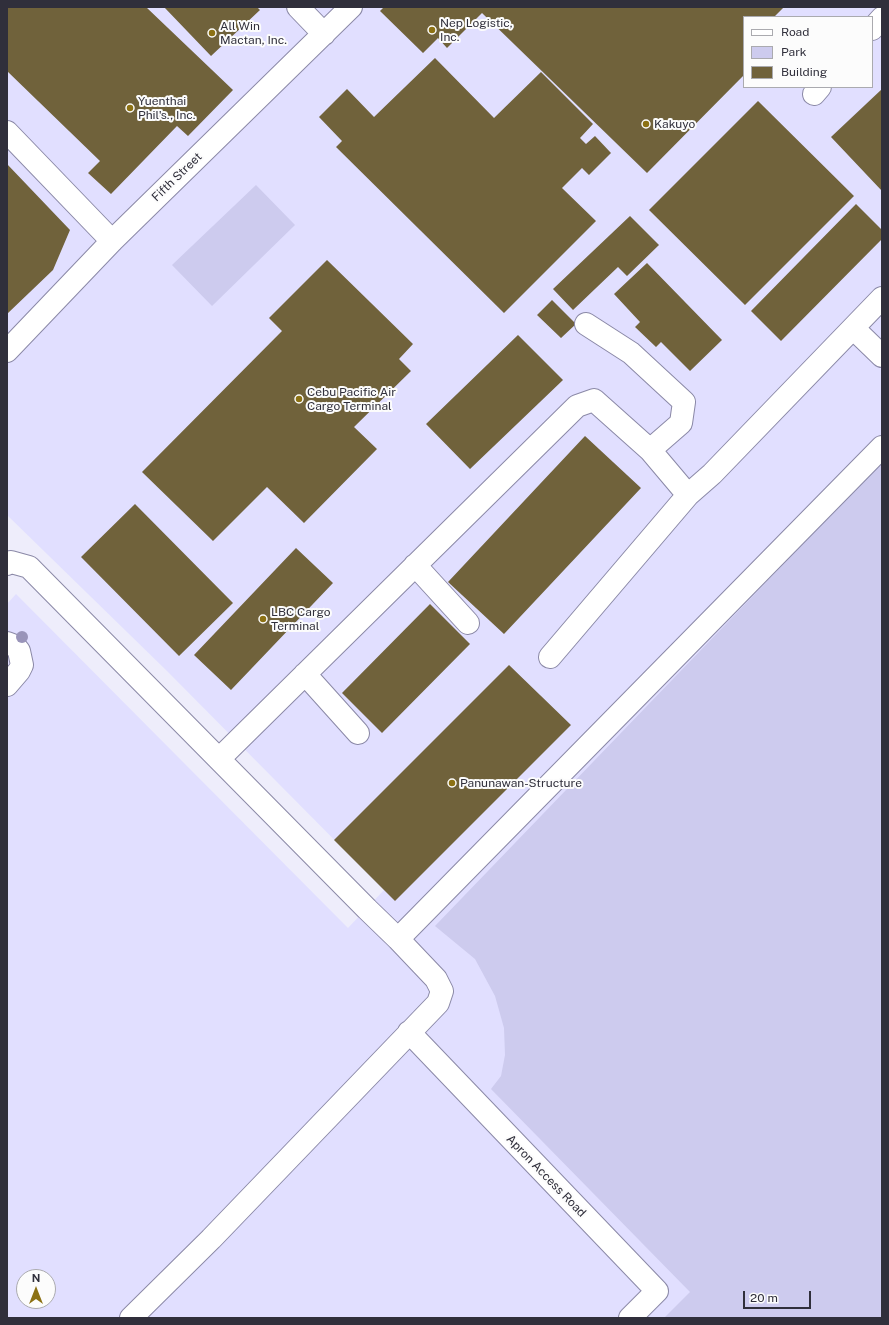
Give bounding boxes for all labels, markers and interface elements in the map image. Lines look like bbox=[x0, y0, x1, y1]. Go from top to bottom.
place label: Nep Logistic, Inc. bbox=[440, 16, 513, 44]
legend bbox=[743, 16, 873, 88]
place label: All Win Mactan, Inc. bbox=[220, 19, 287, 47]
marker: Nep Logistic, Inc. bbox=[427, 25, 437, 35]
text: Road bbox=[781, 25, 809, 39]
marker: All Win Mactan, Inc. bbox=[207, 28, 217, 38]
text: Park bbox=[781, 45, 807, 59]
text: Building bbox=[781, 65, 827, 79]
place label: Yuenthai Phil's., Inc. bbox=[138, 94, 196, 122]
marker: Yuenthai Phil's., Inc. bbox=[125, 103, 135, 113]
place label: Kakuyo bbox=[654, 117, 695, 131]
marker: Kakuyo bbox=[641, 119, 651, 129]
street label: Fifth Street bbox=[149, 150, 205, 204]
place label: Cebu Pacific Air Cargo Terminal bbox=[307, 385, 396, 413]
marker: Cebu Pacific Air Cargo Terminal bbox=[294, 394, 304, 404]
place label: LBC Cargo Terminal bbox=[271, 605, 330, 633]
marker: LBC Cargo Terminal bbox=[258, 614, 268, 624]
place label: Panunawan-Structure bbox=[460, 776, 582, 790]
marker: Panunawan-Structure bbox=[447, 778, 457, 788]
street label: Apron Access Road bbox=[503, 1132, 589, 1220]
north arrow bbox=[16, 1269, 56, 1309]
text: N bbox=[32, 1272, 40, 1284]
scale bar bbox=[745, 1283, 813, 1309]
text: 20 m bbox=[750, 1291, 778, 1305]

